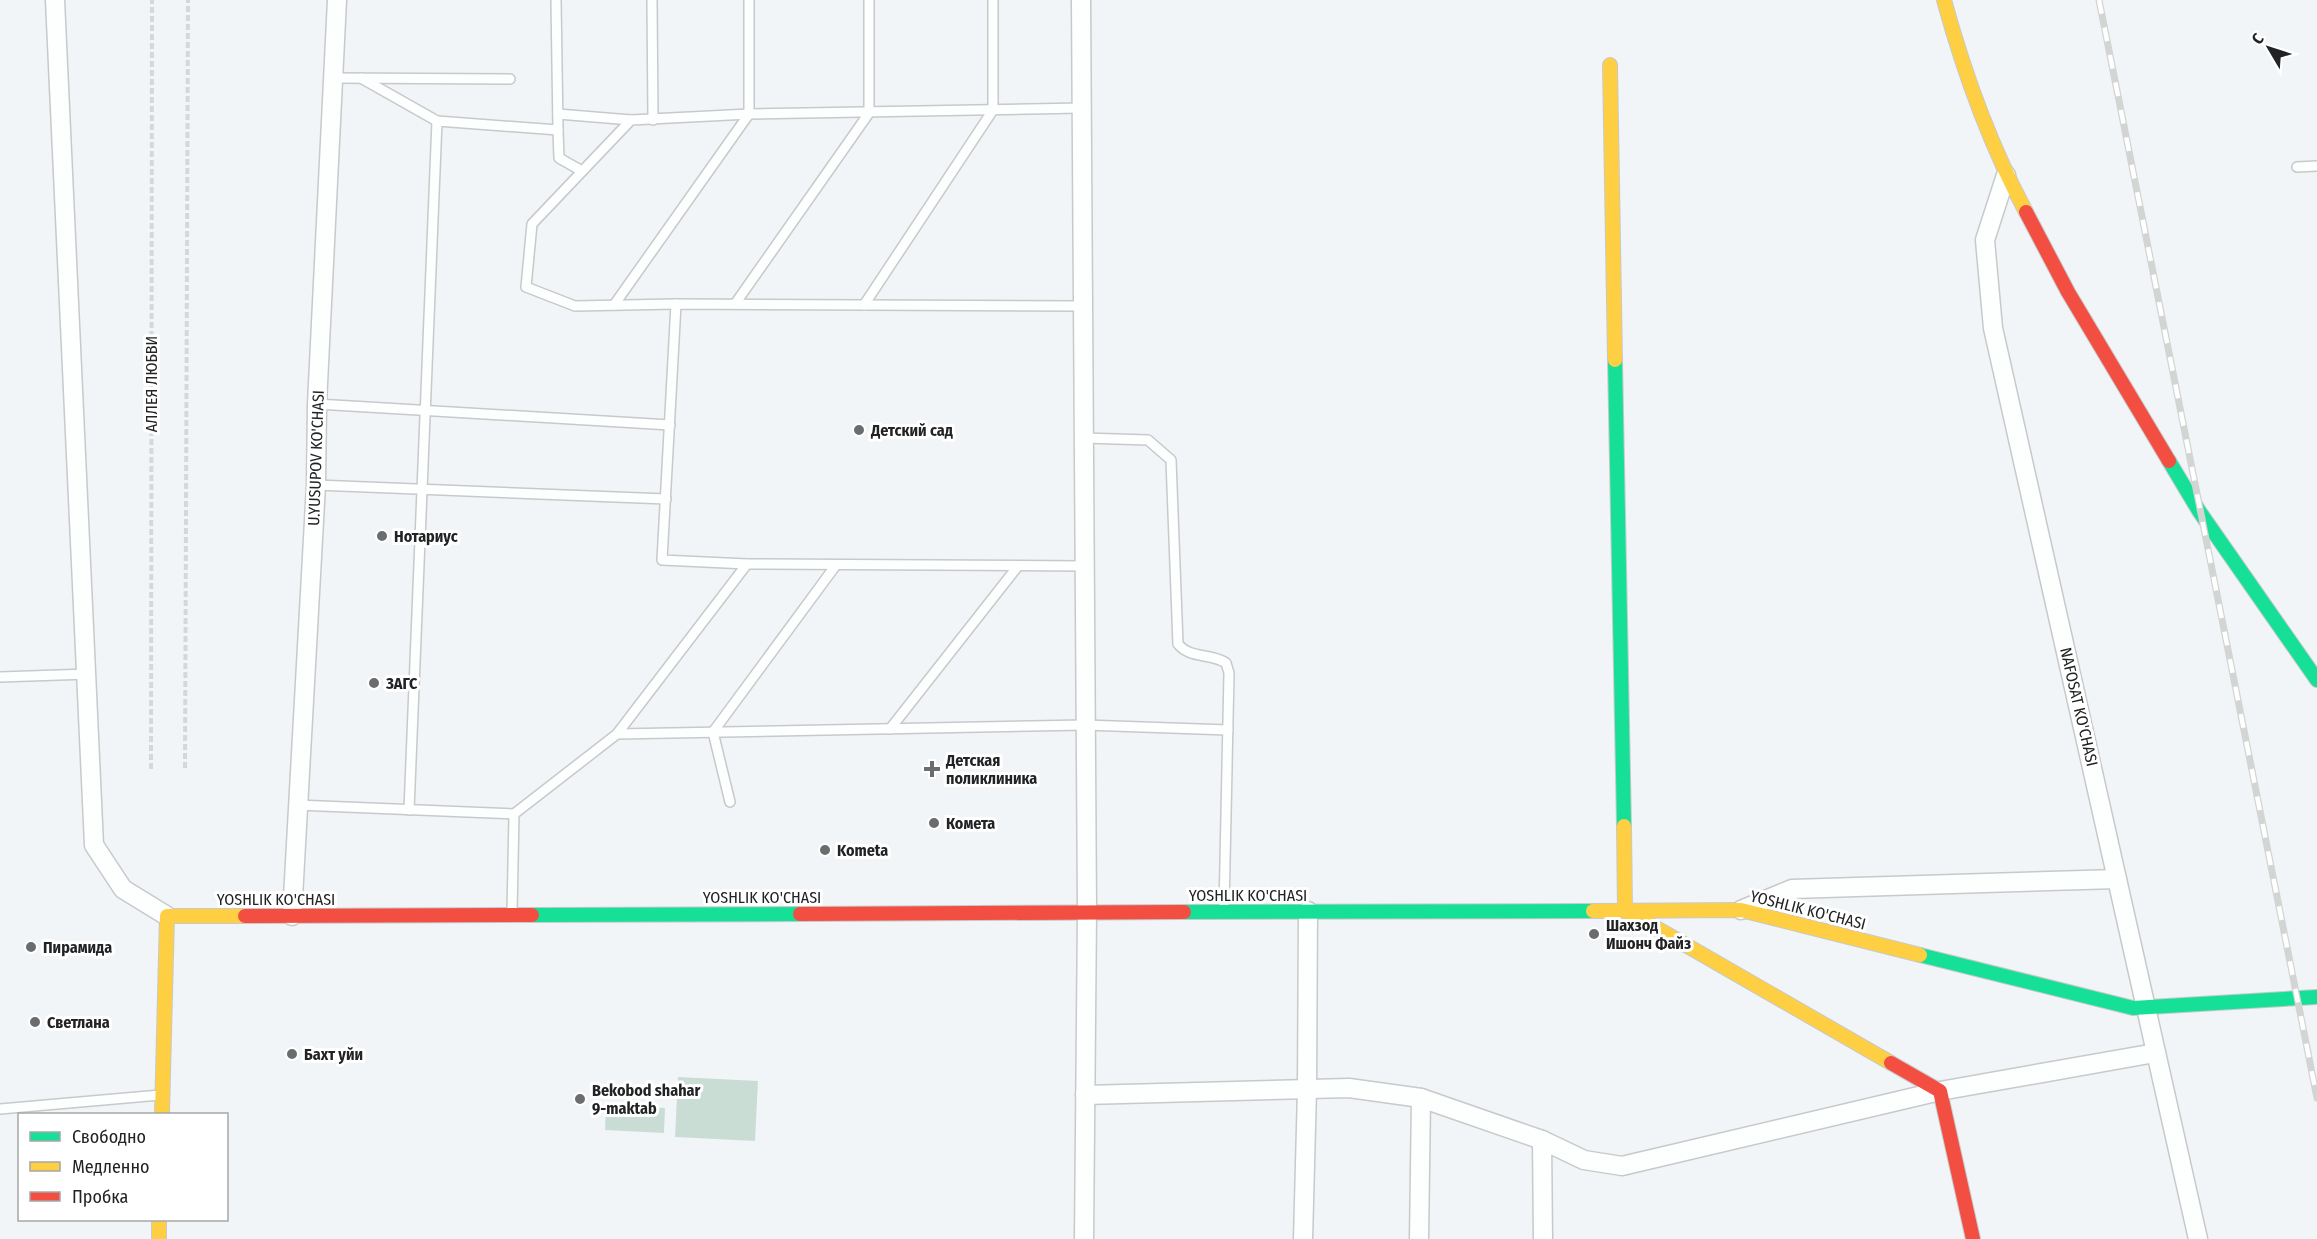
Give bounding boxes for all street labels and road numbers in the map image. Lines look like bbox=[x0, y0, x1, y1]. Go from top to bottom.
street label: АЛЛЕЯ ЛЮБВИ bbox=[142, 336, 161, 432]
street label: U.YUSUPOV KO'CHASI bbox=[304, 390, 328, 526]
street label: NAFOSAT KO'CHASI bbox=[2056, 646, 2102, 768]
street label: YOSHLIK KO'CHASI bbox=[1189, 886, 1307, 905]
street label: YOSHLIK KO'CHASI bbox=[1748, 886, 1868, 934]
street label: YOSHLIK KO'CHASI bbox=[703, 888, 821, 907]
street label: YOSHLIK KO'CHASI bbox=[217, 890, 335, 909]

